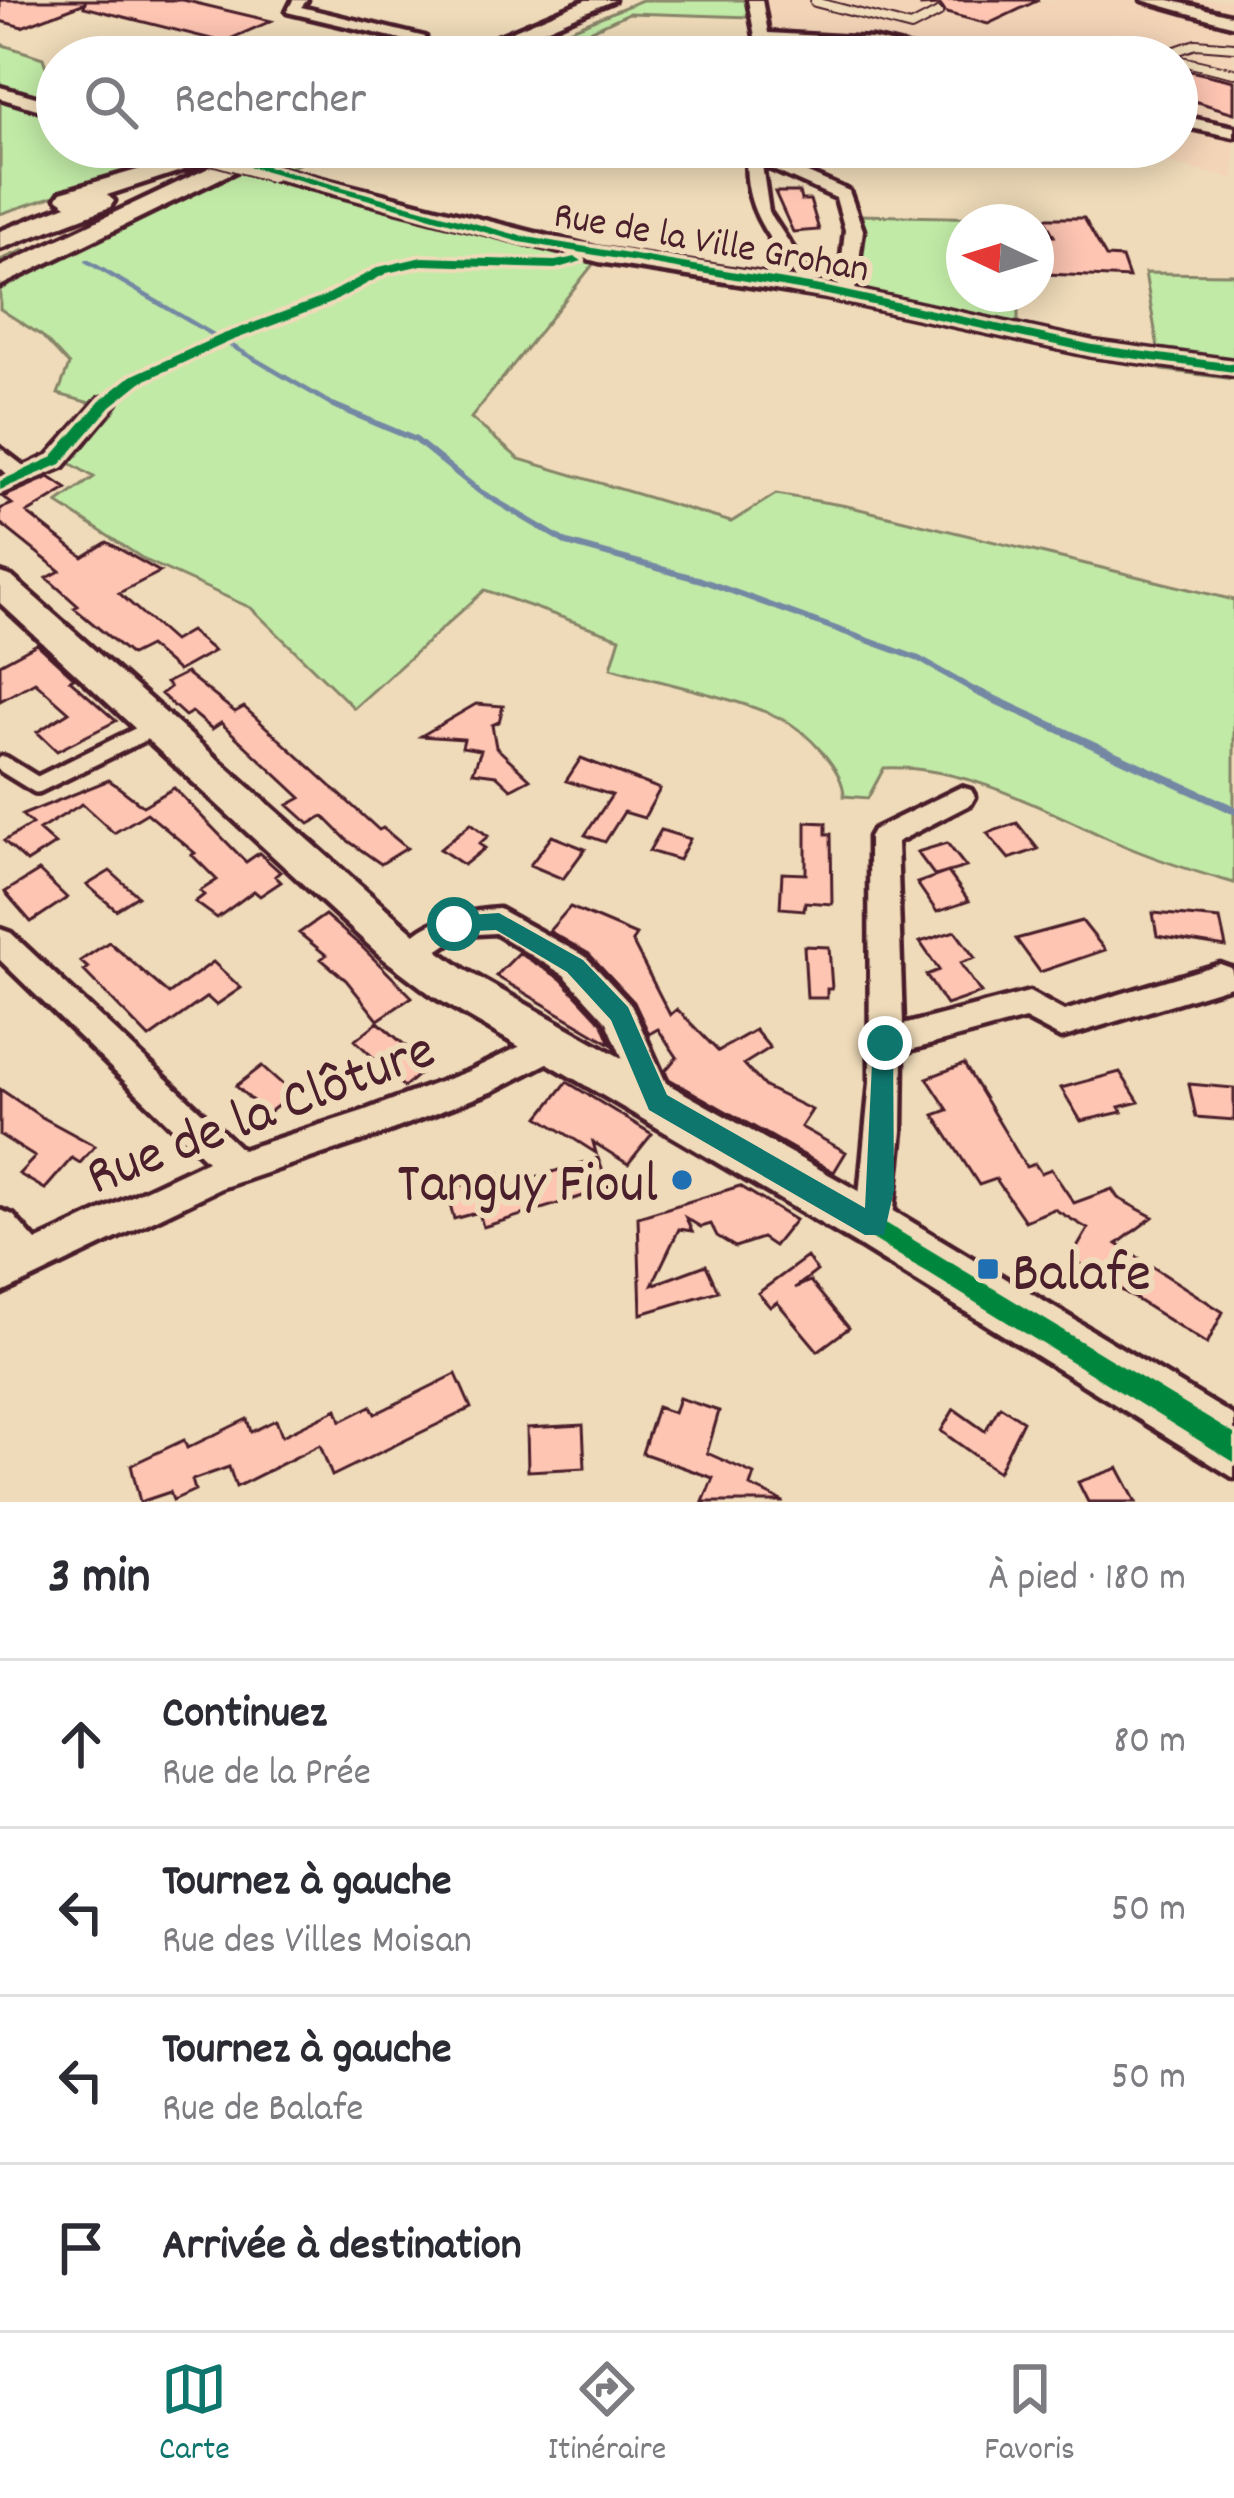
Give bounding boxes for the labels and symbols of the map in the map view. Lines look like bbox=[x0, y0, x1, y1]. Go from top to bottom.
street label: Rue de la Ville Grohan bbox=[549, 191, 873, 300]
north arrow bbox=[946, 204, 1054, 312]
route start bbox=[427, 897, 481, 951]
street label: Rue de la Clôture bbox=[76, 1013, 449, 1222]
route end bbox=[858, 1016, 912, 1070]
place label: Tanguy Fioul bbox=[397, 1148, 658, 1230]
marker: Tanguy Fioul bbox=[669, 1167, 695, 1193]
place label: Balafe bbox=[1012, 1237, 1151, 1319]
marker: Balafe bbox=[975, 1256, 1001, 1282]

